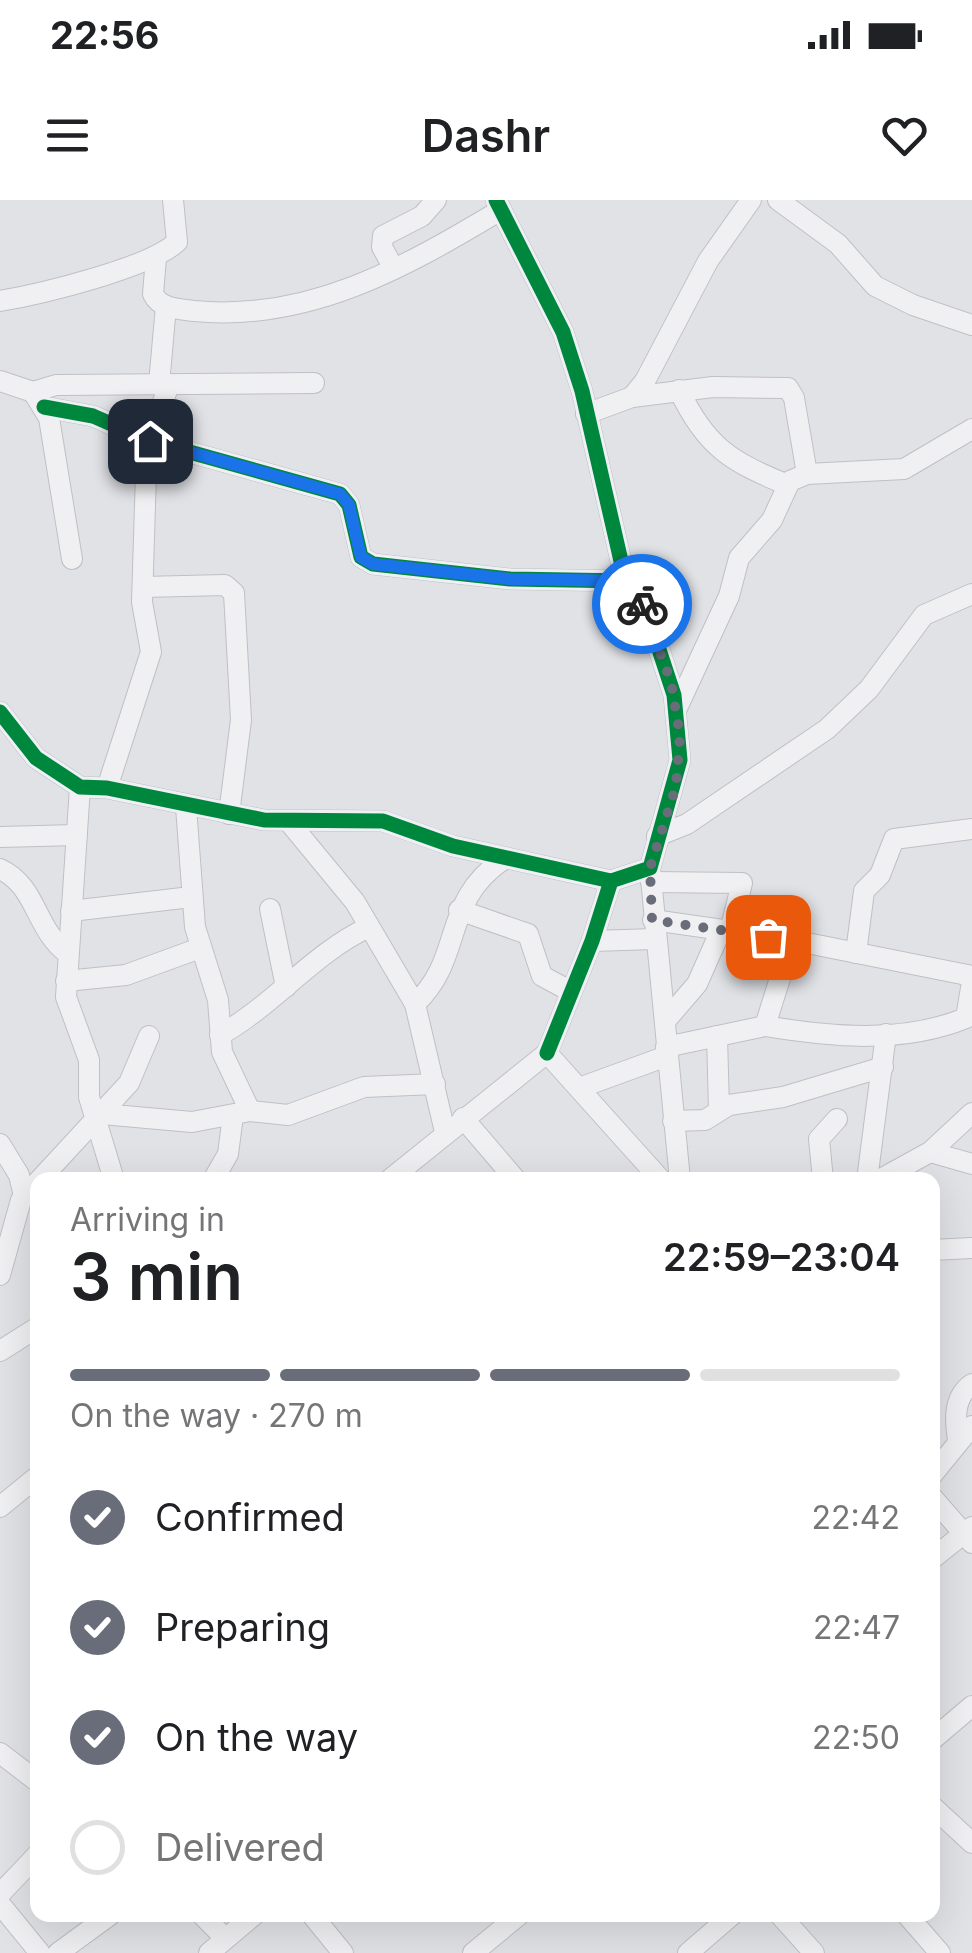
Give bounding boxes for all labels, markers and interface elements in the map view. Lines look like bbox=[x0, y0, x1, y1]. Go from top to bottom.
text: 22:56 bbox=[50, 12, 160, 58]
icon: menu bbox=[40, 108, 95, 163]
text: Dashr bbox=[422, 108, 550, 163]
icon: heart bbox=[877, 108, 932, 163]
pin bbox=[108, 399, 193, 484]
icon: home bbox=[123, 414, 178, 469]
courier bbox=[592, 554, 692, 654]
icon: bike bbox=[615, 577, 670, 632]
pin bbox=[726, 895, 811, 980]
icon: bag bbox=[741, 910, 796, 965]
text: Arriving in bbox=[70, 1200, 225, 1239]
text: 22:59–23:04 bbox=[663, 1234, 900, 1280]
text: 3 min bbox=[70, 1237, 243, 1316]
text: On the way · 270 m bbox=[70, 1396, 363, 1435]
icon: check bbox=[70, 1490, 125, 1545]
text: Confirmed bbox=[155, 1494, 345, 1540]
text: 22:42 bbox=[812, 1498, 900, 1537]
icon: check bbox=[70, 1600, 125, 1655]
text: Preparing bbox=[155, 1604, 330, 1650]
text: 22:47 bbox=[813, 1608, 900, 1647]
icon: check bbox=[70, 1710, 125, 1765]
text: On the way bbox=[155, 1714, 358, 1760]
text: 22:50 bbox=[812, 1718, 900, 1757]
text: Delivered bbox=[155, 1824, 325, 1870]

